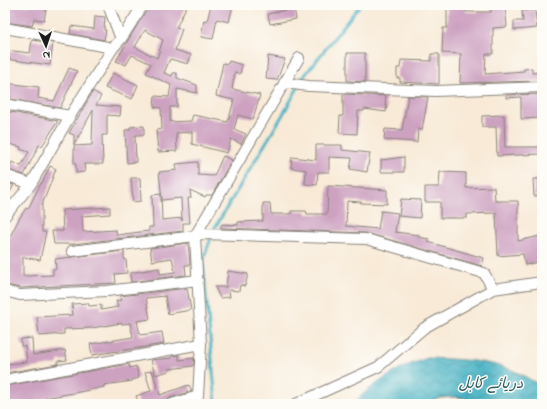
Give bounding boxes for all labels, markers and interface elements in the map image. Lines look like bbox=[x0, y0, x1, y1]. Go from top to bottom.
north arrow bbox=[26, 26, 66, 66]
text: N bbox=[42, 47, 51, 63]
water label: دریائے کابل bbox=[459, 373, 523, 395]

